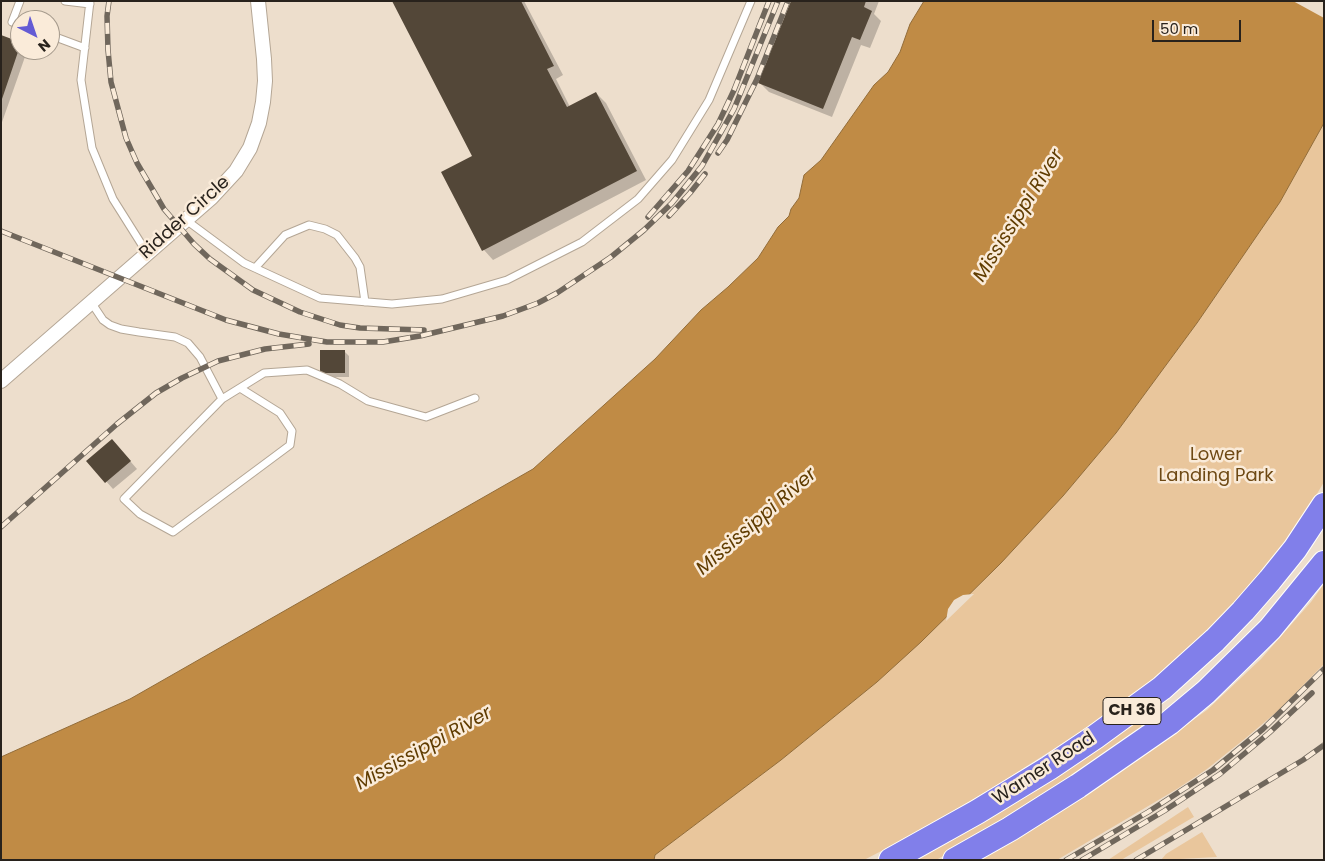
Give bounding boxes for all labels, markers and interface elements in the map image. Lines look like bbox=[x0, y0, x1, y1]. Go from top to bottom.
north arrow bbox=[10, 10, 60, 60]
scale bar bbox=[1155, 10, 1244, 42]
text: 50 m bbox=[1160, 18, 1198, 39]
text: N bbox=[34, 35, 55, 57]
water label: Mississippi River bbox=[969, 146, 1069, 286]
street label: Ridder Circle bbox=[135, 172, 235, 264]
park label: Lower Landing Park bbox=[1158, 444, 1274, 486]
water label: Mississippi River bbox=[692, 464, 822, 580]
road number: CH 36 bbox=[1103, 698, 1161, 724]
water label: Mississippi River bbox=[352, 702, 496, 796]
street label: Warner Road bbox=[989, 728, 1099, 810]

